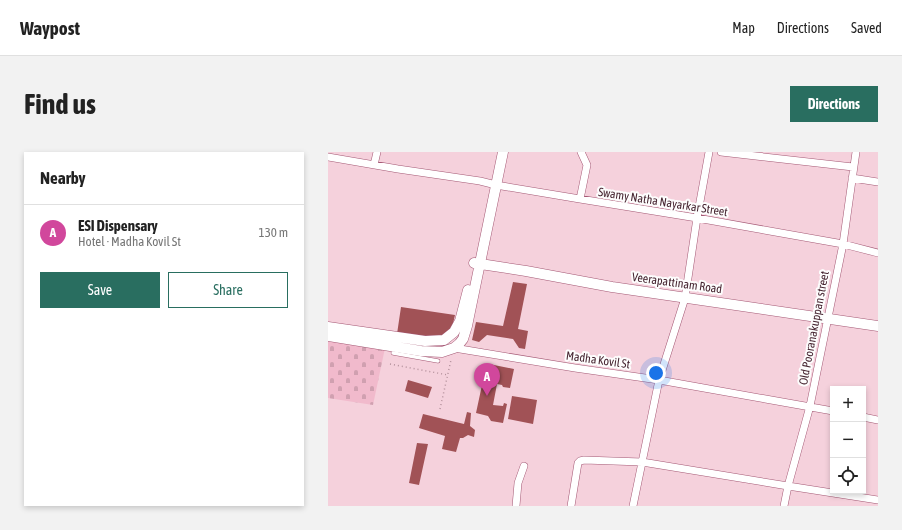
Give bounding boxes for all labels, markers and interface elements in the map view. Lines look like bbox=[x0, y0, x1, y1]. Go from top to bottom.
text: Waypost bbox=[20, 17, 80, 39]
text: Map bbox=[732, 20, 755, 36]
text: Directions bbox=[777, 20, 829, 36]
text: Saved bbox=[851, 20, 882, 36]
button: Directions bbox=[790, 86, 878, 122]
text: Find us bbox=[24, 88, 96, 120]
text: Nearby bbox=[40, 168, 86, 188]
street label: Swamy Natha Nayarkar Street bbox=[597, 185, 729, 219]
text: ESI Dispensary bbox=[78, 217, 158, 234]
text: A bbox=[50, 225, 56, 240]
text: 130 m bbox=[259, 225, 288, 240]
text: Hotel · Madha Kovil St bbox=[78, 234, 181, 249]
street label: Old Pooranakuppan street bbox=[796, 269, 832, 386]
street label: Veerapattinam Road bbox=[631, 270, 723, 296]
button: Save bbox=[40, 272, 160, 308]
button: Share bbox=[168, 272, 288, 308]
street label: Madha Kovil St bbox=[565, 349, 631, 371]
pin: A bbox=[474, 363, 500, 396]
your location bbox=[646, 363, 666, 383]
map controls bbox=[830, 386, 866, 494]
button: + bbox=[830, 386, 866, 422]
button: − bbox=[830, 422, 866, 458]
button: locate bbox=[830, 458, 866, 494]

